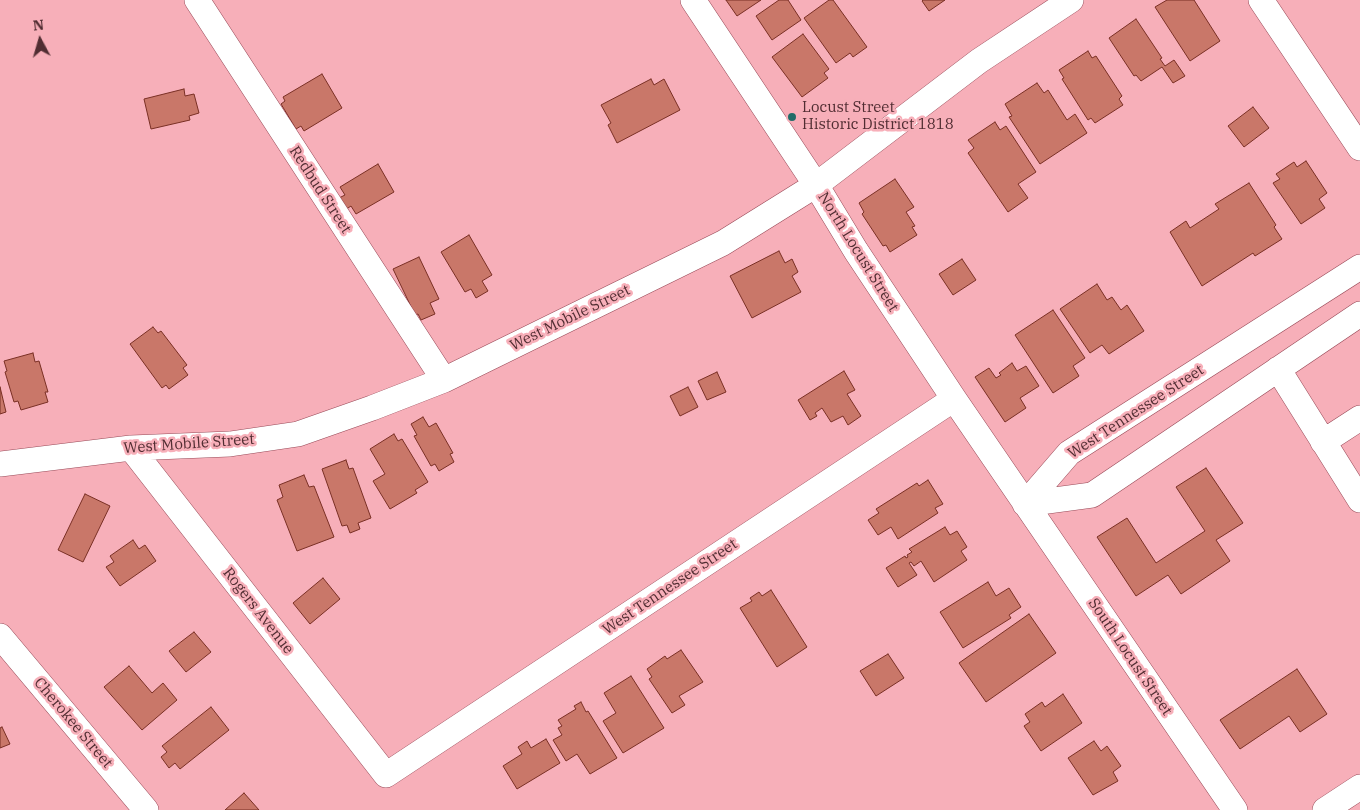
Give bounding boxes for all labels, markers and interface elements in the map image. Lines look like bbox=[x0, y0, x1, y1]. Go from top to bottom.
north arrow bbox=[15, 15, 65, 65]
text: N bbox=[32, 16, 45, 35]
place label: Locust Street Historic District 1818 bbox=[802, 99, 954, 134]
marker: Locust Street Historic District 1818 bbox=[786, 111, 798, 123]
street label: Redbud Street bbox=[285, 143, 355, 237]
street label: North Locust Street bbox=[814, 189, 902, 315]
street label: West Mobile Street bbox=[507, 281, 633, 355]
street label: West Tennessee Street bbox=[1065, 361, 1207, 463]
street label: West Mobile Street bbox=[123, 430, 255, 458]
street label: West Tennessee Street bbox=[599, 535, 741, 639]
street label: Rogers Avenue bbox=[219, 564, 297, 658]
street label: South Locust Street bbox=[1084, 595, 1176, 719]
street label: Cherokee Street bbox=[30, 674, 116, 772]

